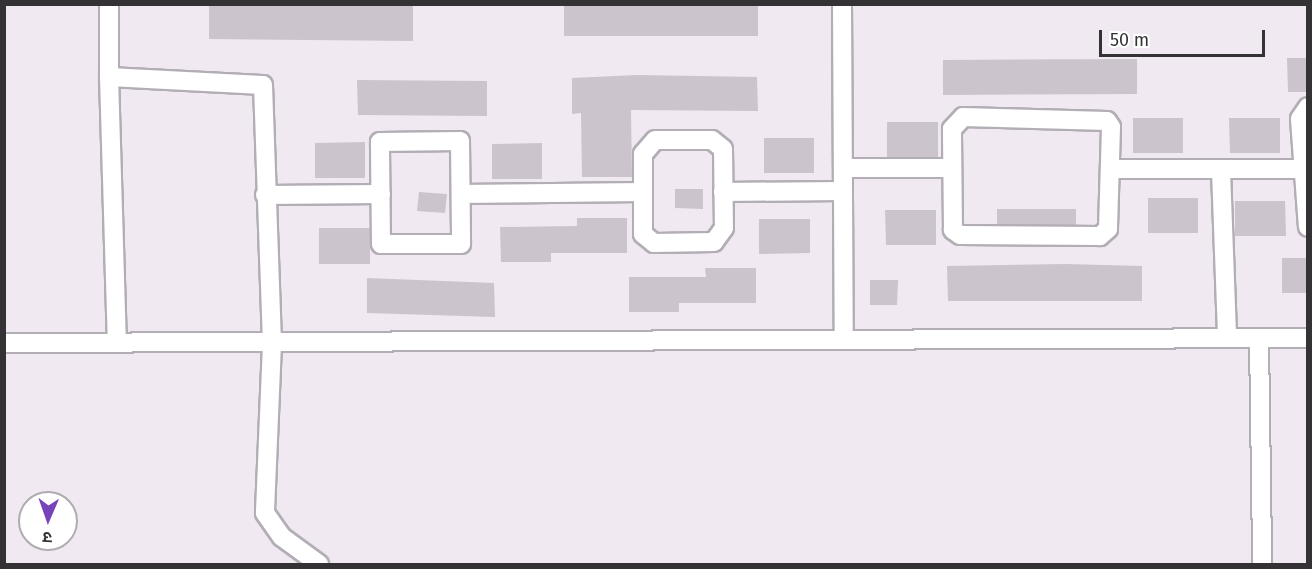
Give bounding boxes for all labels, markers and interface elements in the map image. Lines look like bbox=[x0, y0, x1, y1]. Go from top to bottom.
scale bar bbox=[1102, 18, 1268, 56]
text: 50 m bbox=[1110, 29, 1149, 51]
north arrow bbox=[18, 491, 78, 551]
text: उ bbox=[42, 528, 52, 547]

